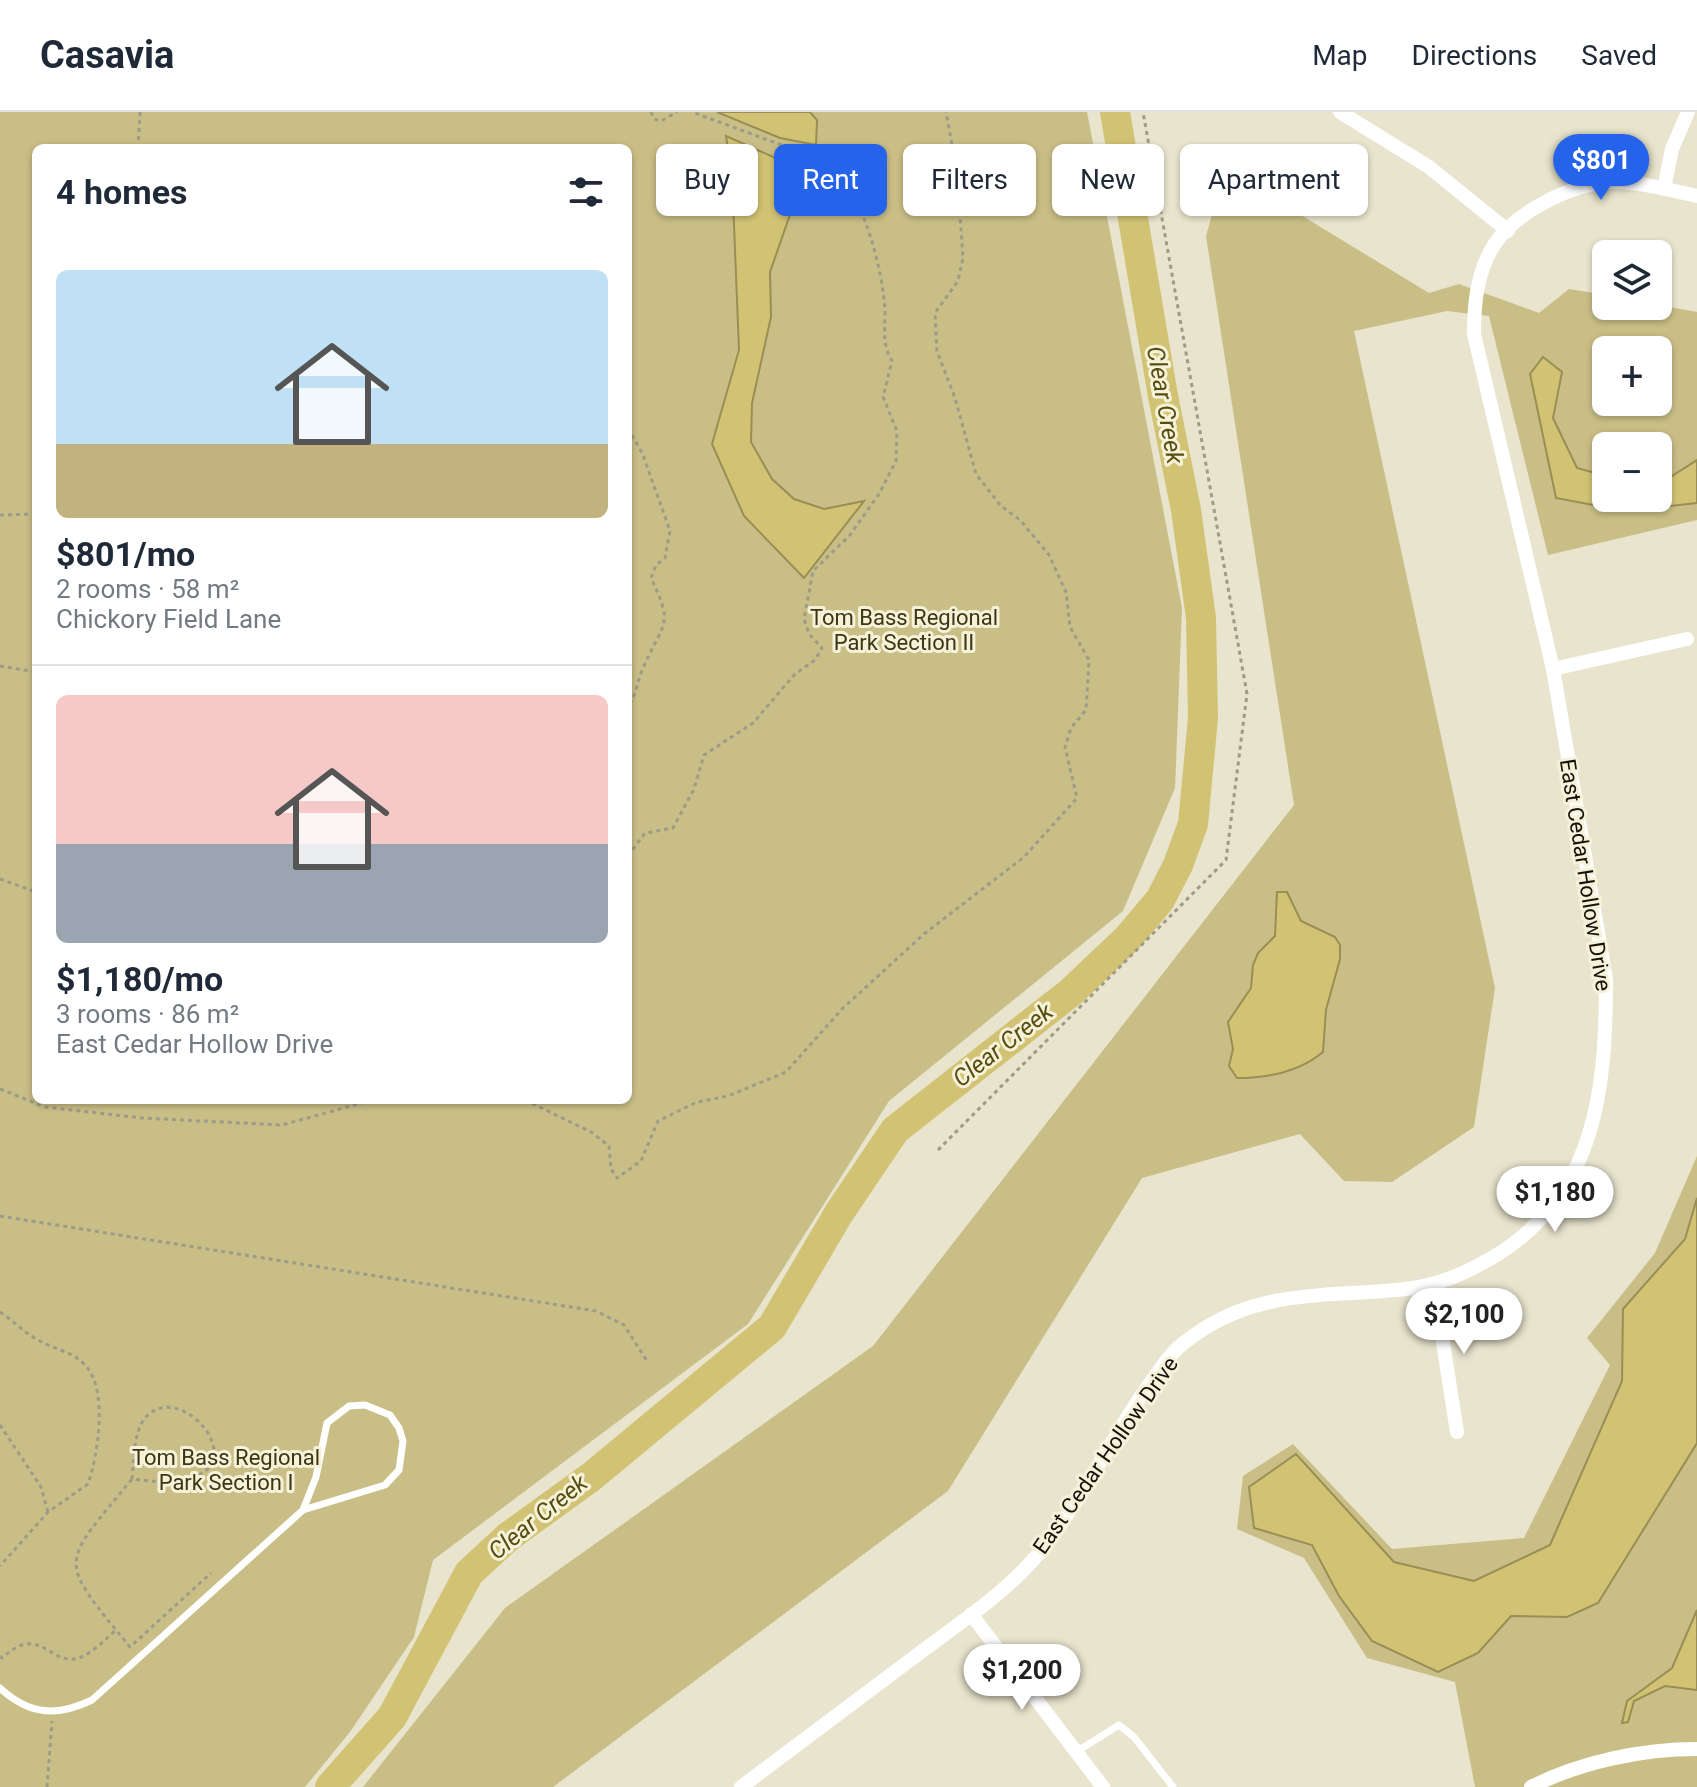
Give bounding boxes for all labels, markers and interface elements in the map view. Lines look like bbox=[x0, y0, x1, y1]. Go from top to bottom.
text: Casavia bbox=[40, 33, 174, 77]
text: Map bbox=[1312, 39, 1368, 72]
text: Directions bbox=[1412, 39, 1537, 72]
text: Saved bbox=[1581, 39, 1657, 72]
pin: $801 bbox=[1554, 134, 1648, 202]
chip: Buy bbox=[656, 144, 758, 216]
chip: Rent bbox=[774, 144, 887, 216]
chip: Filters bbox=[903, 144, 1036, 216]
chip: New bbox=[1052, 144, 1164, 216]
chip: Apartment bbox=[1180, 144, 1368, 216]
text: $801 bbox=[1571, 145, 1631, 175]
icon: filters bbox=[564, 170, 608, 214]
text: 4 homes bbox=[56, 172, 187, 212]
map controls bbox=[1592, 240, 1672, 512]
button: layers bbox=[1592, 240, 1672, 320]
icon: home bbox=[260, 322, 404, 466]
button: + bbox=[1592, 336, 1672, 416]
water label: Clear Creek bbox=[1141, 344, 1189, 467]
button: − bbox=[1592, 432, 1672, 512]
text: $801/mo bbox=[56, 534, 195, 574]
text: 2 rooms · 58 m² bbox=[56, 574, 239, 604]
text: Chickory Field Lane bbox=[56, 604, 281, 634]
park label: Tom Bass Regional Park Section II bbox=[810, 605, 998, 655]
icon: home bbox=[260, 747, 404, 891]
street label: East Cedar Hollow Drive bbox=[1555, 757, 1616, 993]
text: $1,180/mo bbox=[56, 959, 223, 999]
water label: Clear Creek bbox=[948, 997, 1059, 1093]
text: 3 rooms · 86 m² bbox=[56, 999, 239, 1029]
text: East Cedar Hollow Drive bbox=[56, 1029, 333, 1059]
pin: $1,180 bbox=[1490, 1166, 1620, 1234]
text: $1,180 bbox=[1515, 1177, 1595, 1207]
pin: $2,100 bbox=[1399, 1288, 1529, 1356]
text: $2,100 bbox=[1424, 1299, 1504, 1329]
street label: East Cedar Hollow Drive bbox=[1028, 1352, 1183, 1559]
park label: Tom Bass Regional Park Section I bbox=[132, 1445, 320, 1495]
water label: Clear Creek bbox=[483, 1468, 594, 1565]
pin: $1,200 bbox=[957, 1644, 1087, 1712]
text: $1,200 bbox=[982, 1655, 1062, 1685]

